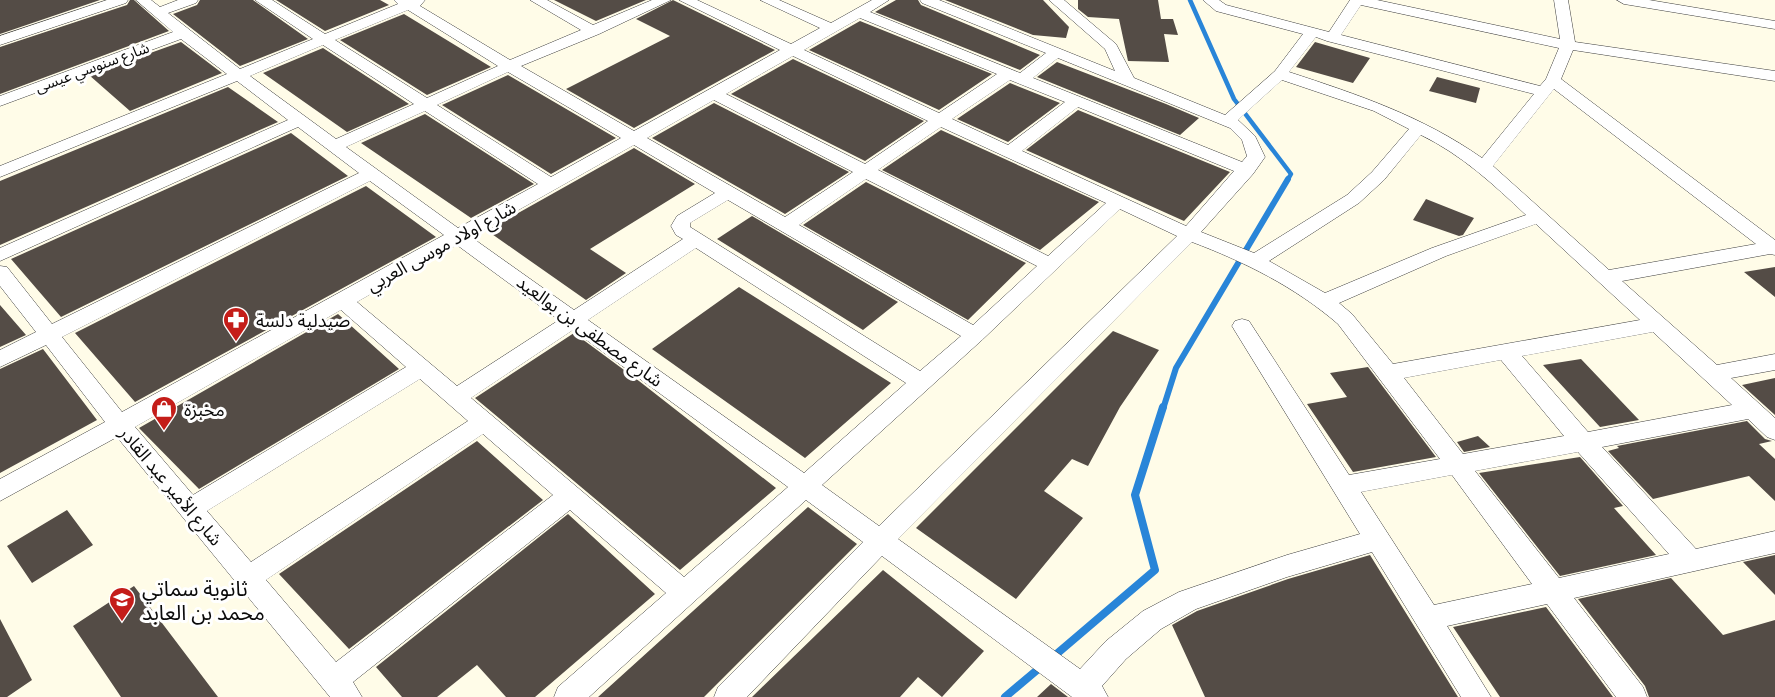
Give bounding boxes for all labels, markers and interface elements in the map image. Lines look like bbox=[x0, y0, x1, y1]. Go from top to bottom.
street label: شارع سنوسي عيسى bbox=[32, 37, 153, 99]
street label: شارع اولاد موسى العربي bbox=[362, 194, 521, 299]
street label: شارع مصطفى بن بوالعيد bbox=[511, 269, 668, 394]
pharmacy icon: صيدلية دلسة bbox=[221, 305, 251, 343]
place label: صيدلية دلسة bbox=[256, 308, 350, 333]
shop icon: مخبزة bbox=[149, 394, 179, 432]
place label: مخبزة bbox=[184, 397, 225, 422]
street label: شارع الأمير عبد القادر bbox=[111, 420, 228, 552]
place label: ثانوية سماتي محمد بن العابد bbox=[142, 574, 265, 627]
school or university icon: ثانوية سماتي محمد بن العابد bbox=[107, 585, 137, 623]

